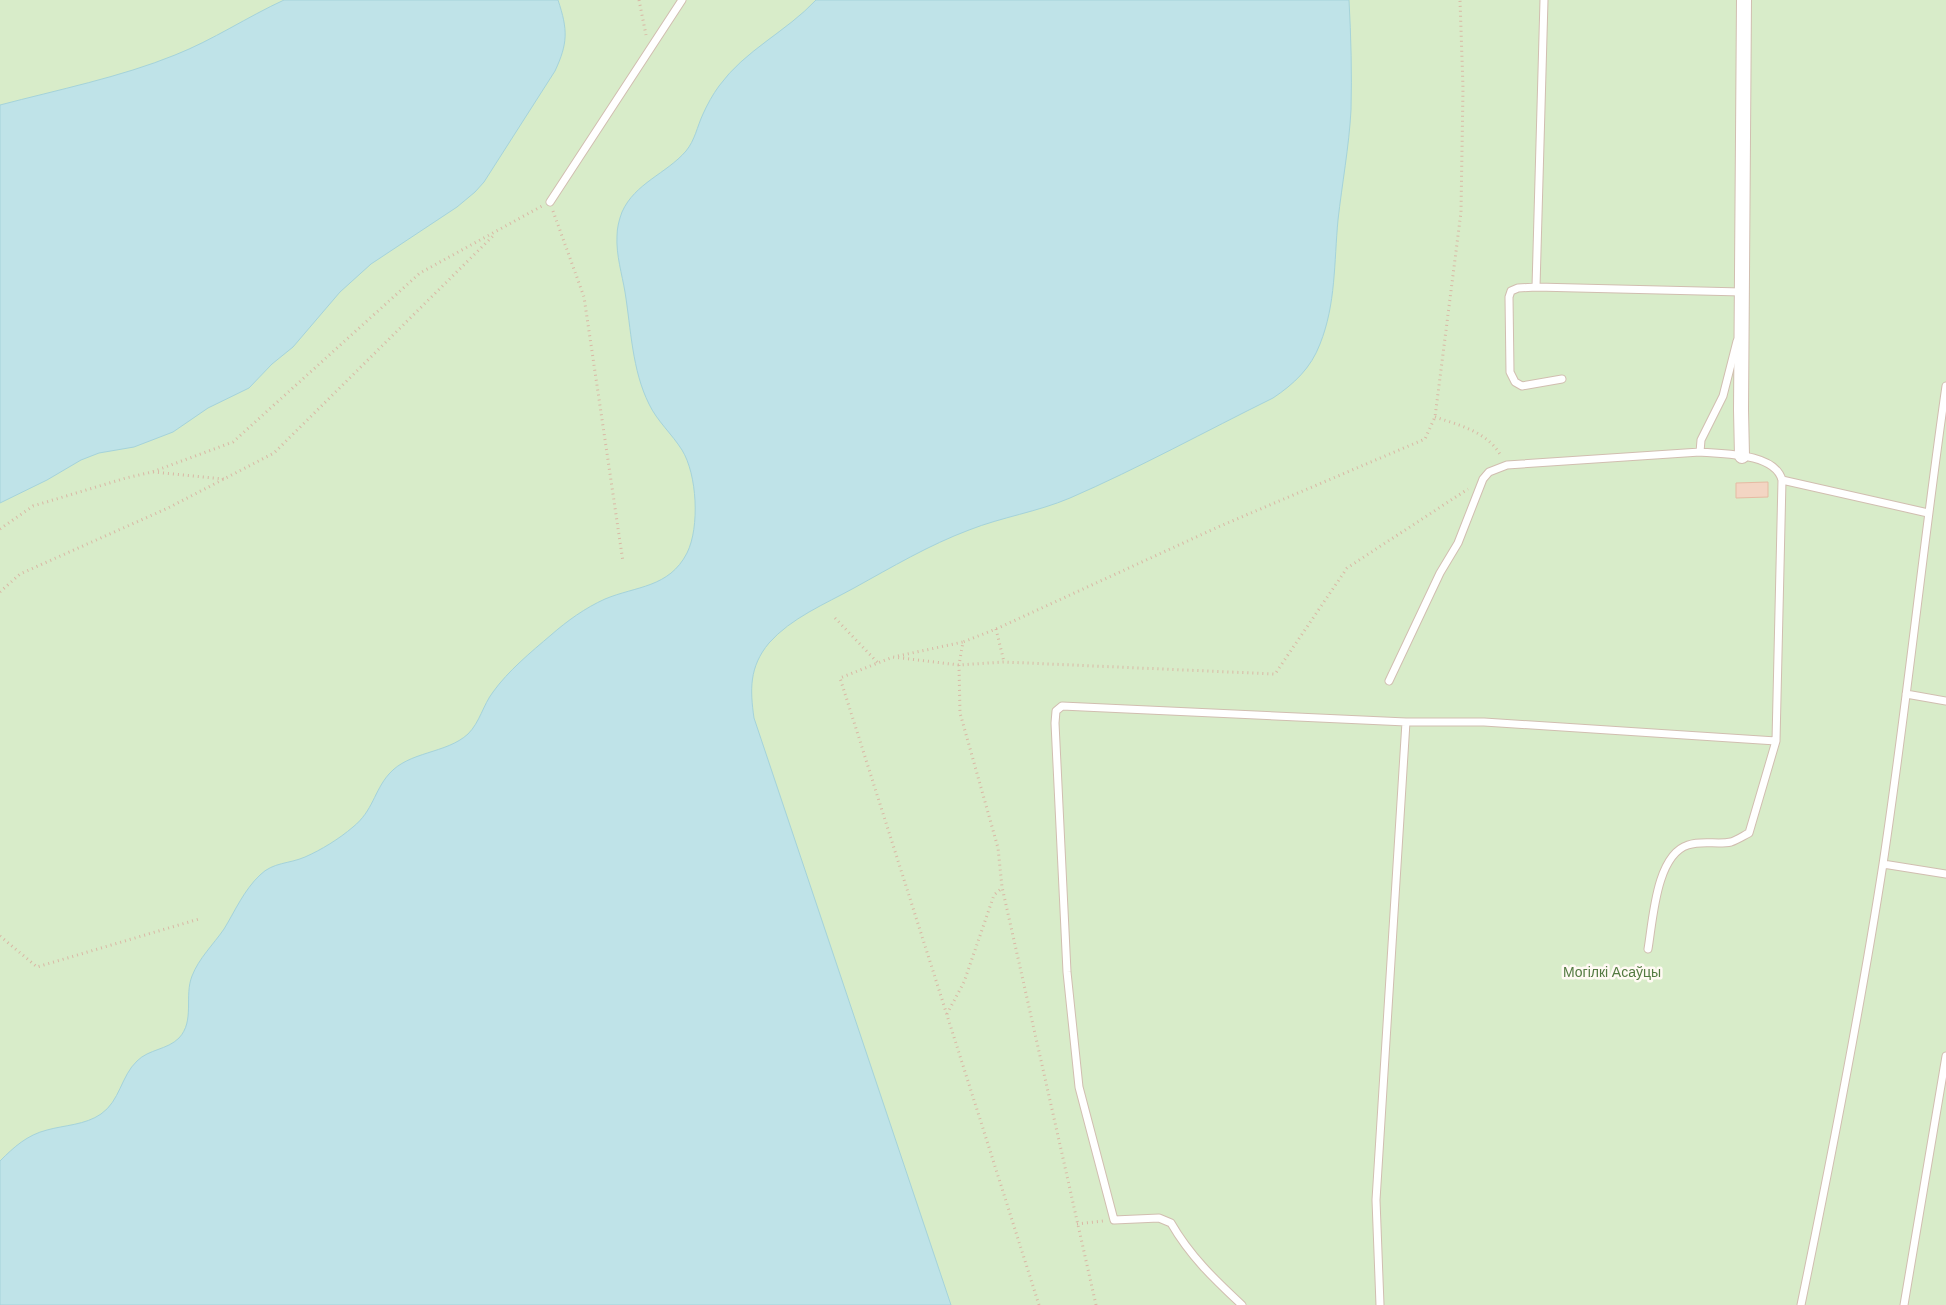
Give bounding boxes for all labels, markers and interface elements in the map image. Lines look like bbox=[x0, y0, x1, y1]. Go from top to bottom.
park label: Могілкі Асаўцы bbox=[1563, 963, 1661, 981]

